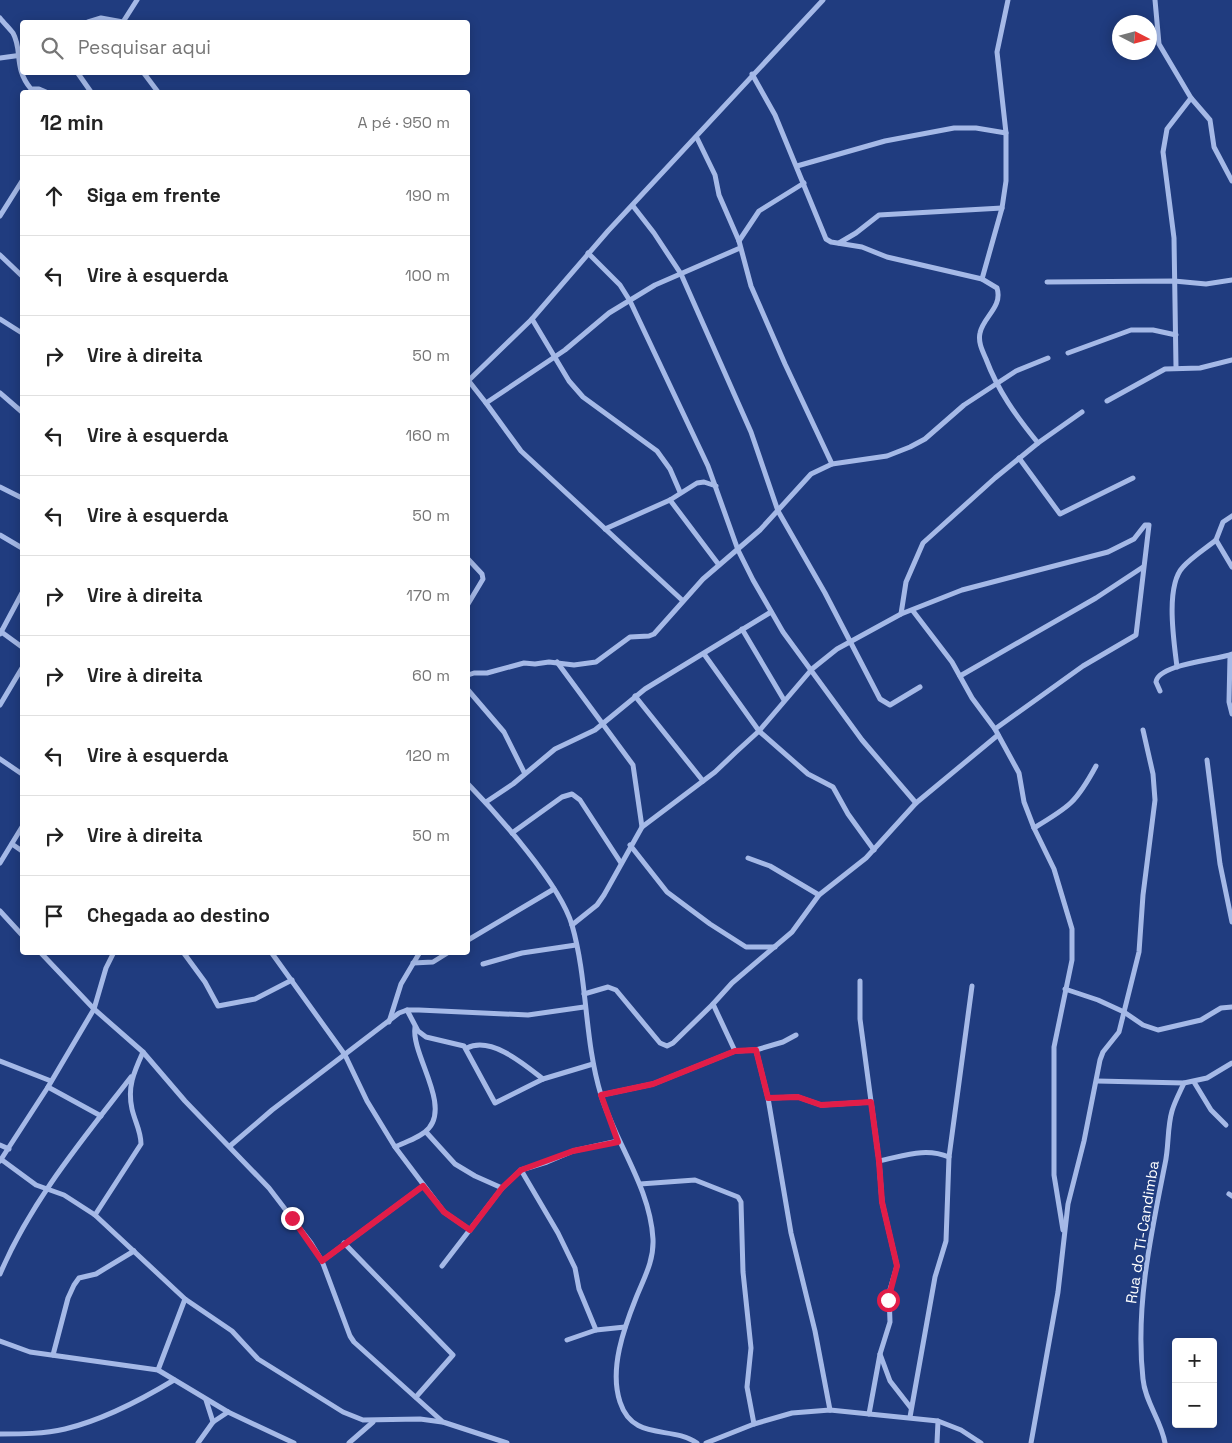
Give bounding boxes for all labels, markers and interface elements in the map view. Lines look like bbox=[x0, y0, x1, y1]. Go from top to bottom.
north arrow bbox=[1112, 15, 1157, 60]
search box bbox=[20, 20, 470, 75]
icon: search bbox=[38, 34, 66, 62]
text: Pesquisar aqui bbox=[78, 35, 211, 60]
text: 12 min bbox=[40, 109, 104, 136]
text: A pé · 950 m bbox=[358, 112, 450, 133]
icon: ahead bbox=[40, 182, 68, 210]
text: Siga em frente bbox=[87, 183, 221, 208]
text: 190 m bbox=[405, 185, 450, 206]
icon: left bbox=[40, 262, 68, 290]
text: Vire à esquerda bbox=[87, 263, 229, 288]
text: 100 m bbox=[405, 265, 450, 286]
icon: right bbox=[40, 342, 68, 370]
text: Vire à direita bbox=[87, 343, 203, 368]
text: 50 m bbox=[412, 345, 450, 366]
icon: left bbox=[40, 422, 68, 450]
text: Vire à esquerda bbox=[87, 423, 229, 448]
text: 160 m bbox=[405, 425, 450, 446]
icon: left bbox=[40, 502, 68, 530]
text: Vire à esquerda bbox=[87, 503, 229, 528]
text: 50 m bbox=[412, 505, 450, 526]
icon: right bbox=[40, 582, 68, 610]
text: Vire à direita bbox=[87, 583, 203, 608]
text: 170 m bbox=[406, 585, 450, 606]
icon: right bbox=[40, 662, 68, 690]
text: Vire à direita bbox=[87, 663, 203, 688]
text: 60 m bbox=[412, 665, 450, 686]
icon: left bbox=[40, 742, 68, 770]
text: Vire à esquerda bbox=[87, 743, 229, 768]
text: 120 m bbox=[406, 745, 450, 766]
icon: right bbox=[40, 822, 68, 850]
text: Vire à direita bbox=[87, 823, 203, 848]
text: 50 m bbox=[412, 825, 450, 846]
icon: arrive bbox=[40, 902, 68, 930]
text: Chegada ao destino bbox=[87, 903, 270, 928]
street label: Rua do Ti-Candimba bbox=[1121, 1159, 1163, 1305]
route end bbox=[281, 1207, 304, 1230]
route start bbox=[877, 1289, 900, 1312]
map controls bbox=[1172, 1338, 1217, 1428]
button: + bbox=[1172, 1338, 1217, 1383]
button: − bbox=[1172, 1383, 1217, 1428]

